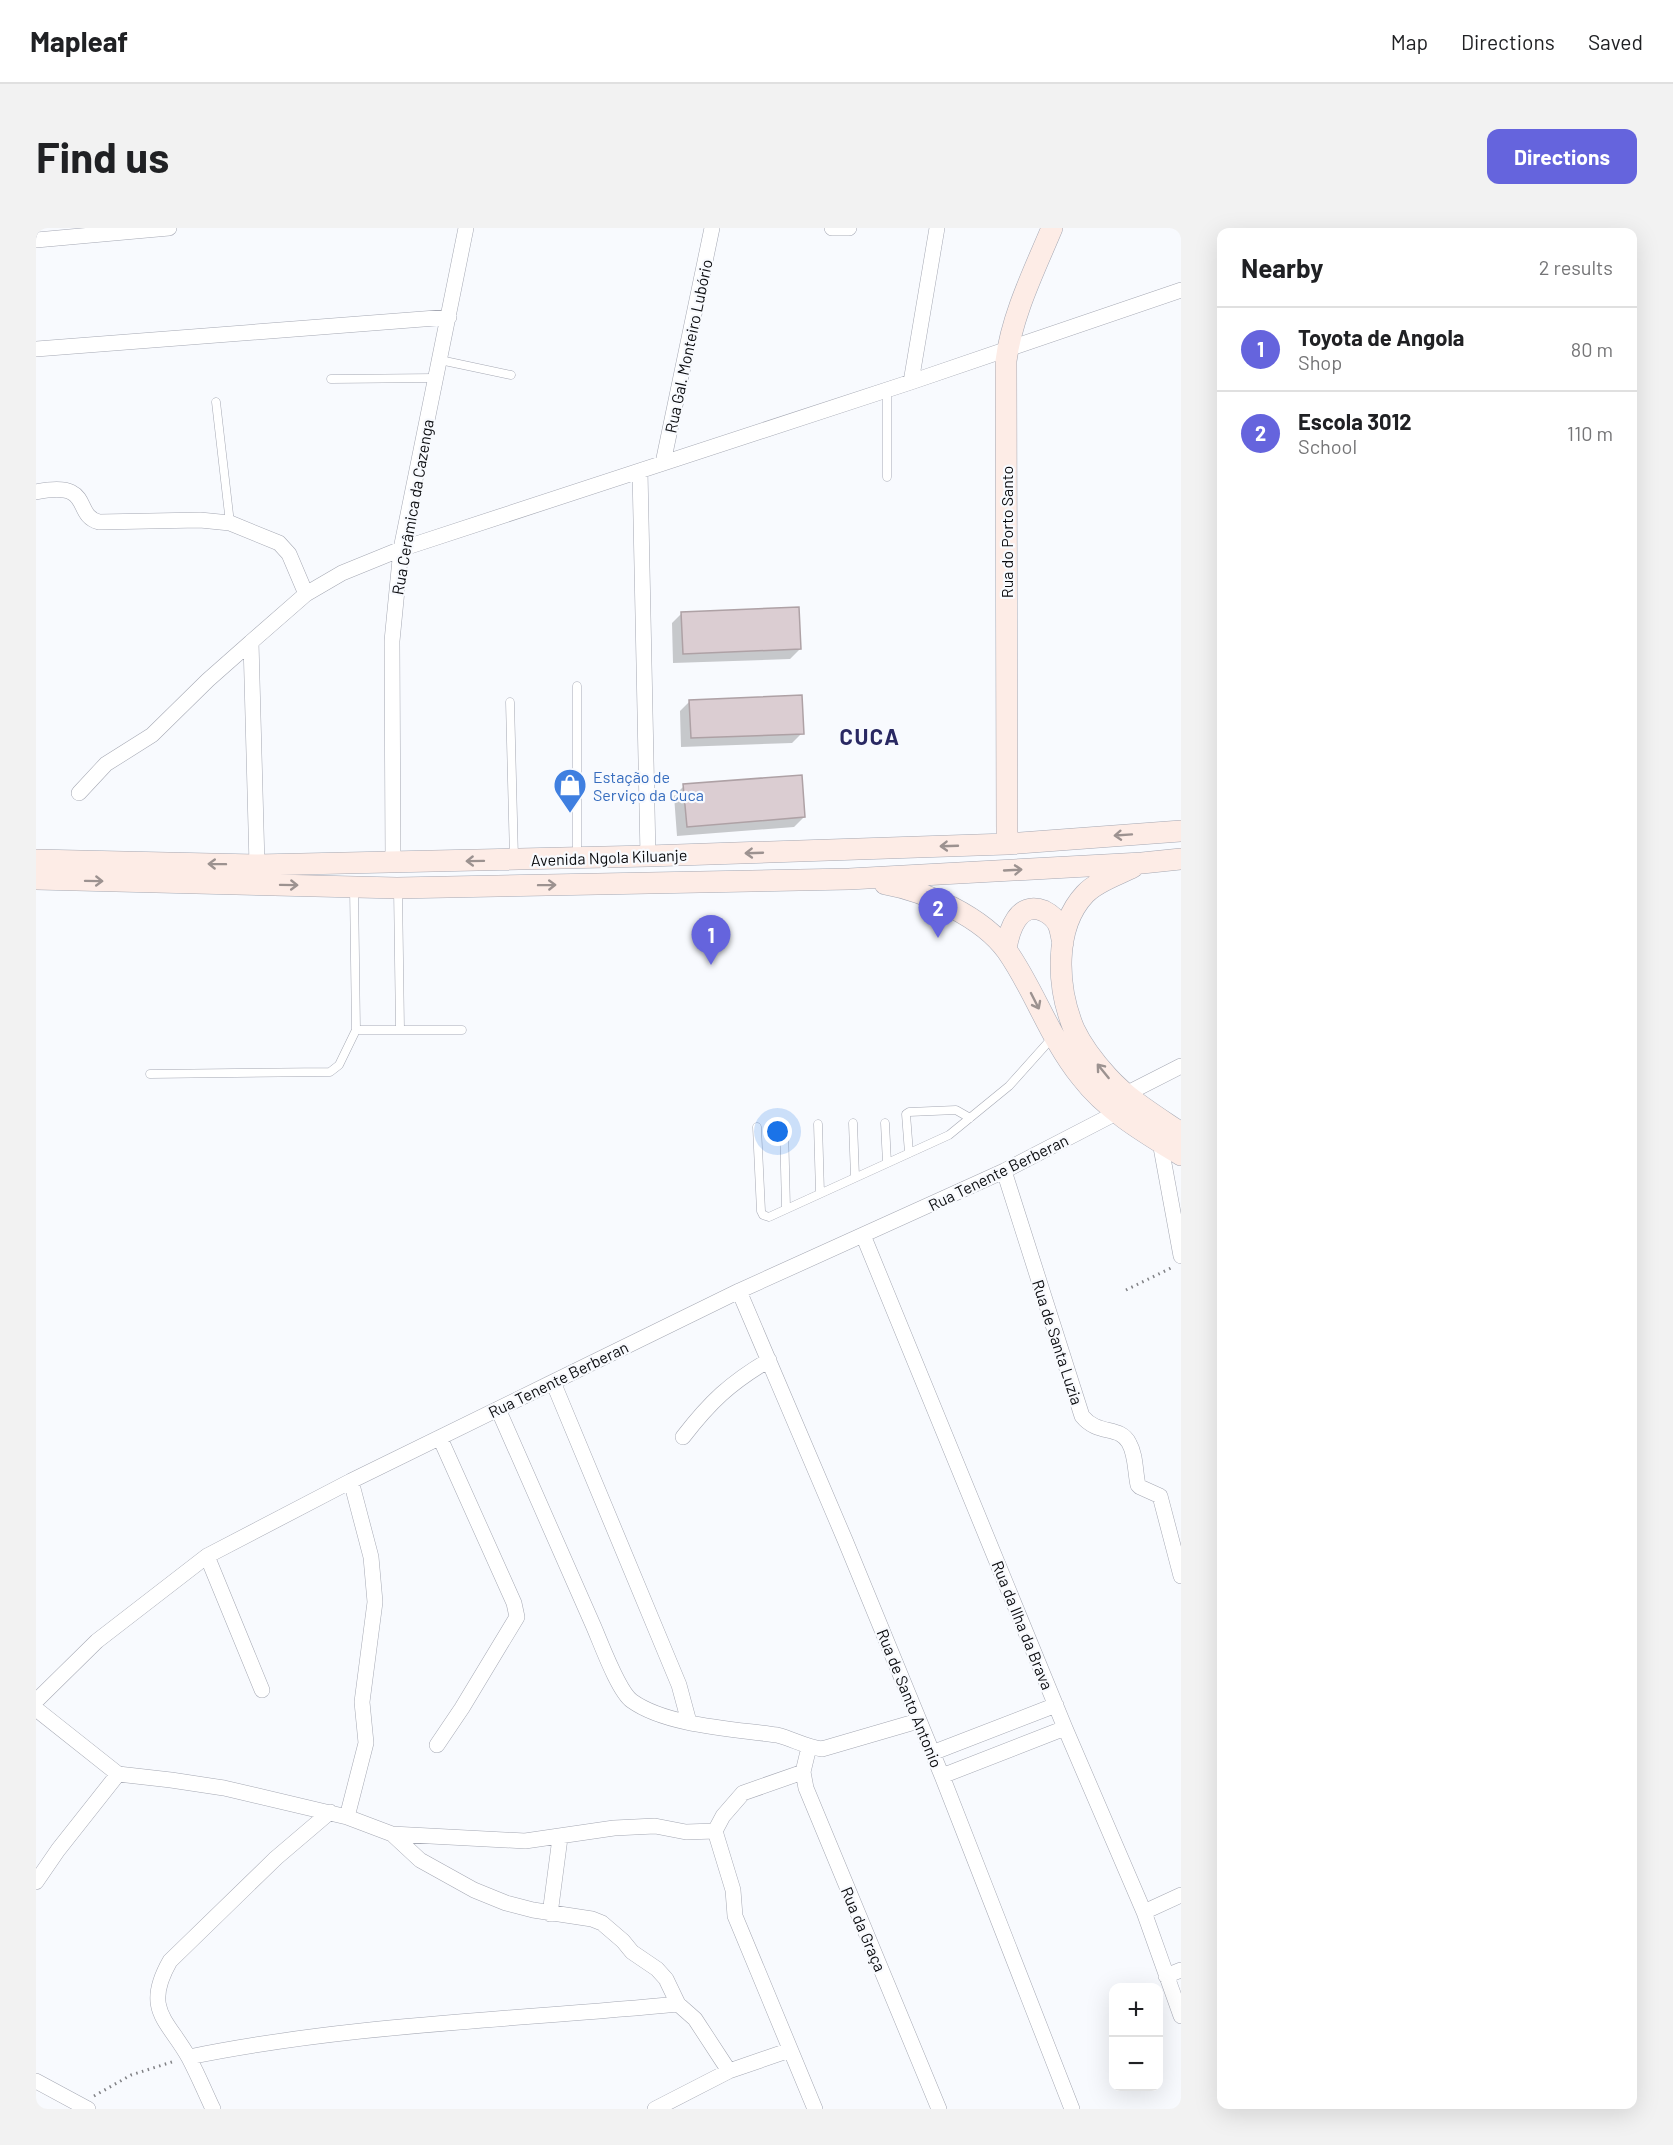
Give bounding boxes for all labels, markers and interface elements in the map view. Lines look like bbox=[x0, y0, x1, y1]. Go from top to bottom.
text: Mapleaf bbox=[30, 24, 128, 58]
text: Map bbox=[1391, 29, 1428, 54]
text: Directions bbox=[1461, 29, 1555, 54]
text: Saved bbox=[1588, 29, 1643, 54]
button: Directions bbox=[1487, 129, 1637, 184]
text: Find us bbox=[36, 131, 169, 181]
text: Nearby bbox=[1241, 252, 1323, 283]
text: 2 results bbox=[1539, 255, 1613, 279]
street label: Rua Gal. Monteiro Lubório bbox=[660, 257, 716, 435]
text: Toyota de Angola bbox=[1298, 324, 1464, 350]
text: 1 bbox=[1257, 337, 1264, 361]
text: 80 m bbox=[1571, 337, 1613, 361]
text: Shop bbox=[1298, 350, 1342, 374]
text: Escola 3012 bbox=[1298, 408, 1412, 434]
street label: Rua Cerâmica da Cazenga bbox=[387, 418, 437, 596]
text: 2 bbox=[1255, 421, 1266, 445]
text: 110 m bbox=[1567, 421, 1613, 445]
text: School bbox=[1298, 434, 1357, 458]
street label: Rua do Porto Santo bbox=[997, 466, 1016, 598]
district label: CUCA bbox=[840, 723, 900, 749]
shop icon: Estação de Serviço da Cuca bbox=[552, 767, 588, 814]
place label: Estação de Serviço da Cuca bbox=[593, 767, 704, 804]
one-way arrow bbox=[1113, 830, 1133, 841]
one-way arrow bbox=[939, 840, 959, 852]
street label: Avenida Ngola Kiluanje bbox=[530, 845, 688, 869]
one-way arrow bbox=[744, 847, 764, 858]
one-way arrow bbox=[465, 855, 485, 866]
one-way arrow bbox=[207, 859, 227, 870]
one-way arrow bbox=[1002, 865, 1022, 876]
one-way arrow bbox=[84, 875, 104, 886]
one-way arrow bbox=[279, 879, 299, 891]
one-way arrow bbox=[537, 880, 557, 891]
pin: 2 bbox=[918, 888, 958, 938]
pin: 1 bbox=[692, 916, 730, 965]
one-way arrow bbox=[1029, 991, 1041, 1009]
one-way arrow bbox=[1096, 1063, 1109, 1079]
your location bbox=[763, 1117, 792, 1146]
street label: Rua Tenente Berberan bbox=[925, 1130, 1071, 1214]
street label: Rua de Santa Luzia bbox=[1029, 1277, 1087, 1407]
street label: Rua Tenente Berberan bbox=[485, 1337, 631, 1421]
street label: Rua da Ilha da Brava bbox=[988, 1558, 1058, 1692]
street label: Rua de Santo Antonio bbox=[873, 1626, 947, 1770]
street label: Rua da Graça bbox=[838, 1884, 890, 1974]
map controls bbox=[1109, 1983, 1163, 2091]
button: + bbox=[1109, 1983, 1163, 2037]
button: − bbox=[1109, 2037, 1163, 2091]

